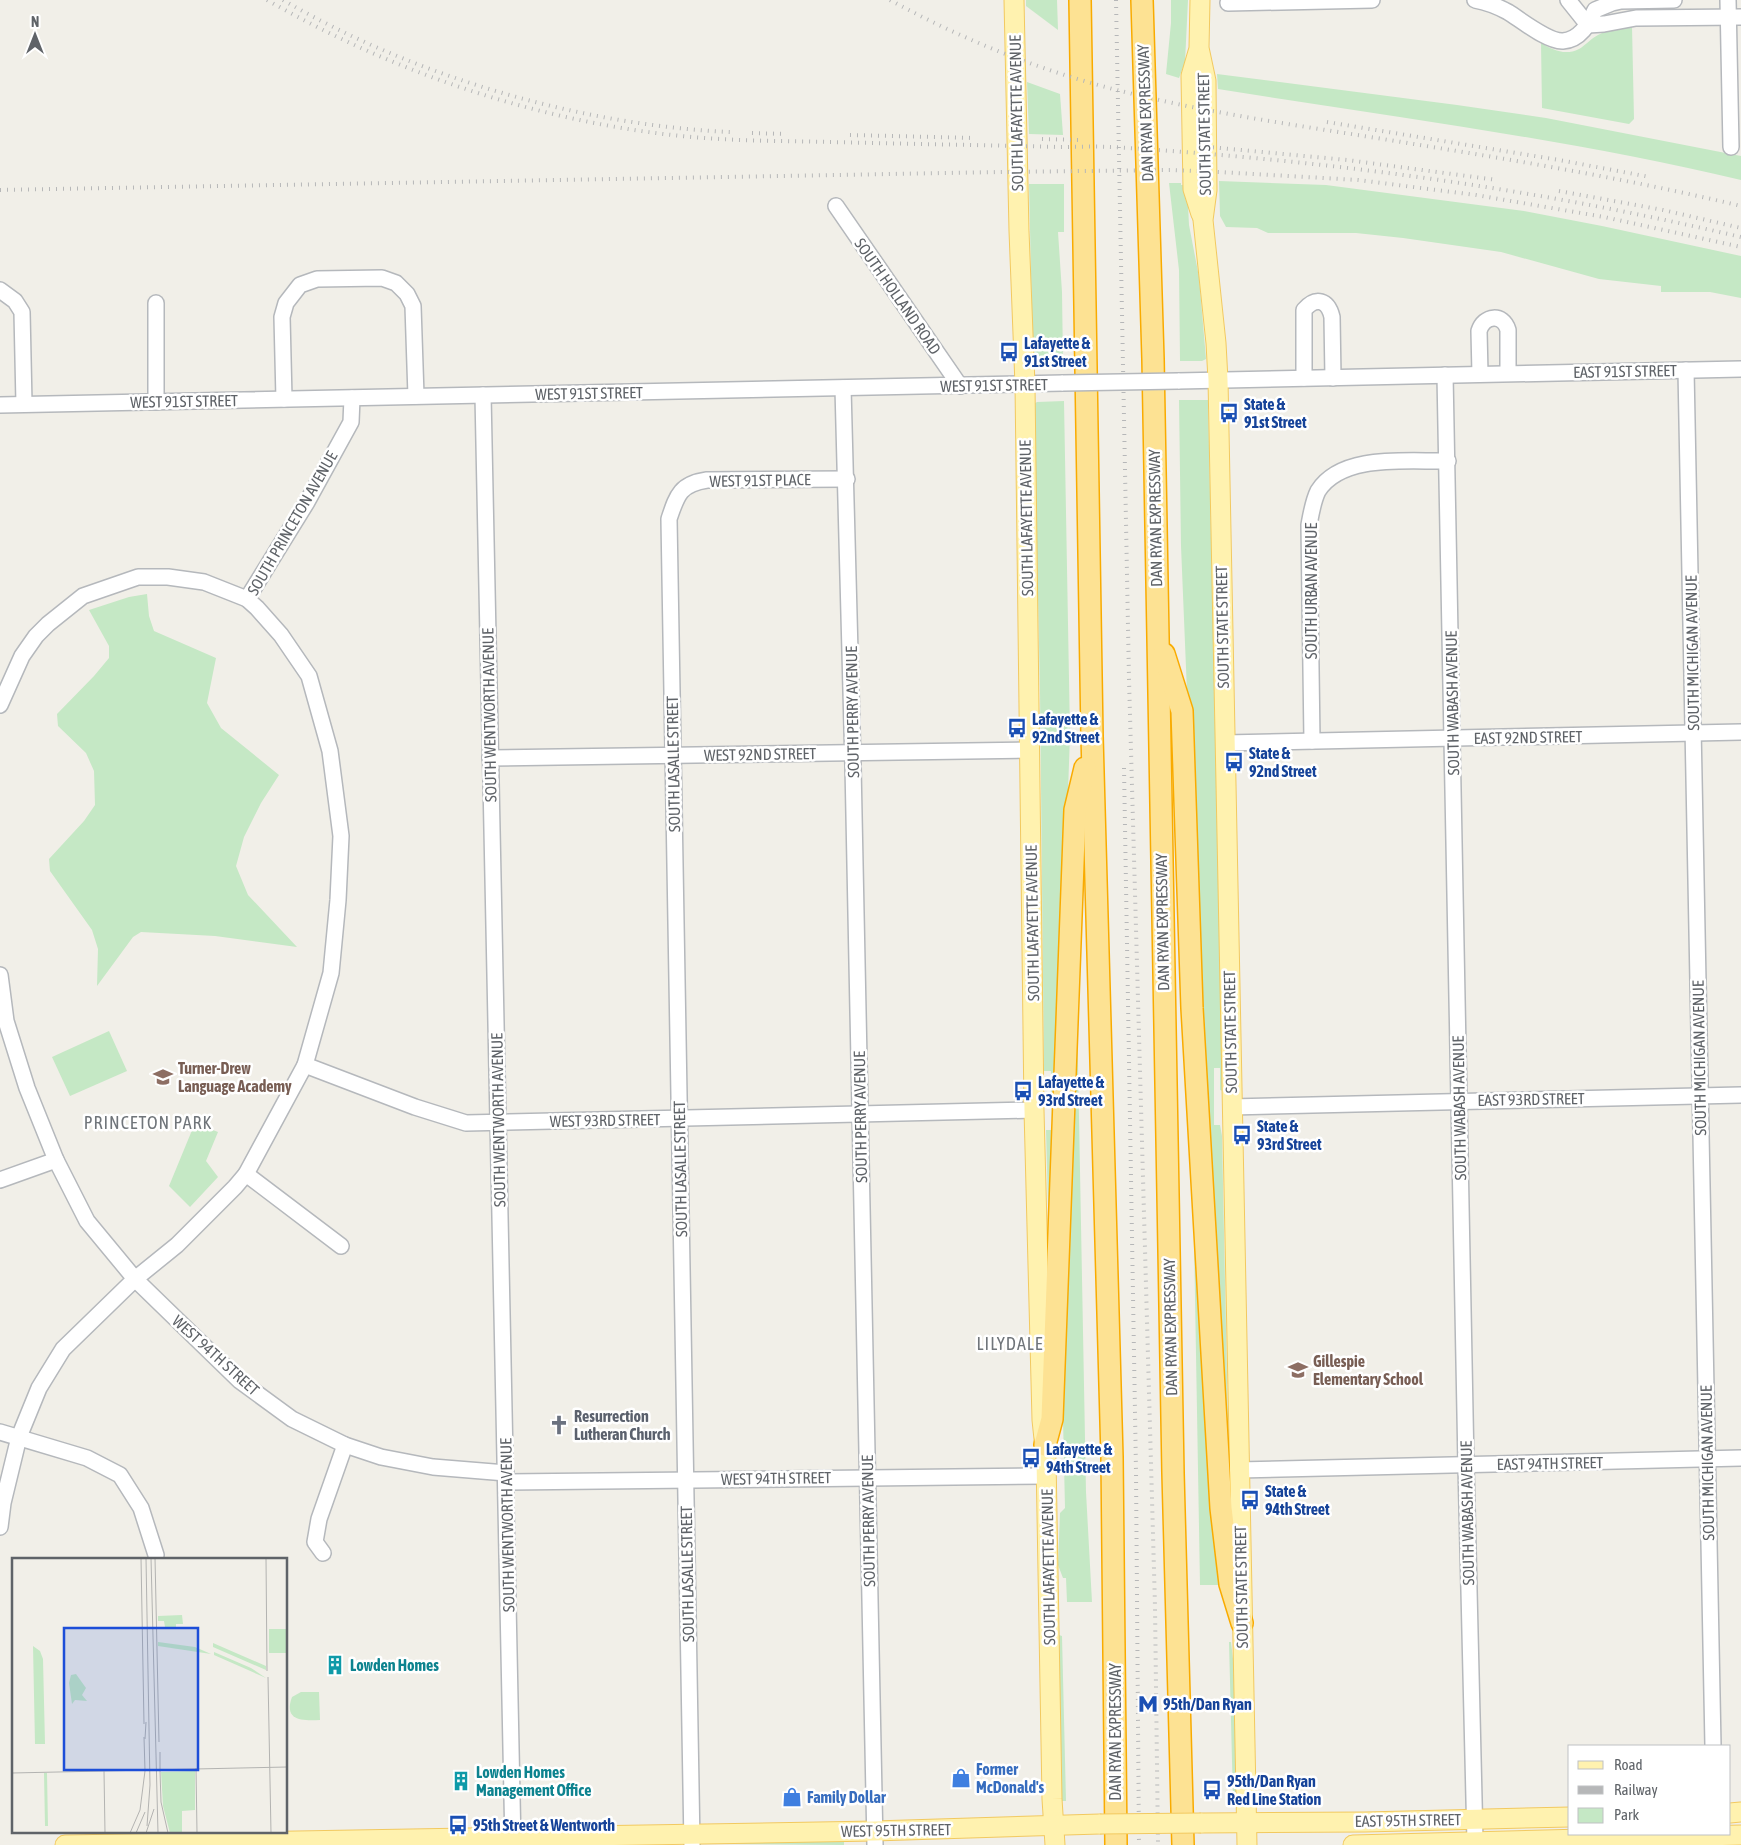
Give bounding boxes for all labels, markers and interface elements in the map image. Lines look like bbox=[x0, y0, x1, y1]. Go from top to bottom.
north arrow bbox=[10, 10, 60, 60]
text: N bbox=[31, 14, 39, 30]
street label: SOUTH LAFAYETTE AVENUE bbox=[1006, 35, 1026, 191]
street label: DAN RYAN EXPRESSWAY bbox=[1134, 43, 1156, 182]
street label: SOUTH STATE STREET bbox=[1194, 72, 1214, 196]
street label: SOUTH HOLLAND ROAD bbox=[851, 235, 945, 357]
place label: Lafayette & 91st Street bbox=[1024, 334, 1091, 370]
bus stop icon: Lafayette & 91st Street bbox=[998, 341, 1020, 363]
street label: EAST 91ST STREET bbox=[1573, 361, 1677, 381]
street label: WEST 91ST STREET bbox=[940, 375, 1048, 395]
street label: WEST 91ST STREET bbox=[535, 383, 643, 403]
street label: WEST 91ST STREET bbox=[130, 391, 238, 411]
place label: State & 91st Street bbox=[1244, 395, 1307, 431]
bus stop icon: State & 91st Street bbox=[1218, 402, 1240, 424]
street label: SOUTH LAFAYETTE AVENUE bbox=[1016, 440, 1036, 596]
street label: SOUTH PRINCETON AVENUE bbox=[243, 448, 341, 598]
street label: DAN RYAN EXPRESSWAY bbox=[1145, 448, 1165, 587]
street label: WEST 91ST PLACE bbox=[709, 470, 811, 490]
street label: SOUTH URBAN AVENUE bbox=[1302, 523, 1320, 659]
street label: SOUTH STATE STREET bbox=[1212, 565, 1232, 689]
street label: SOUTH MICHIGAN AVENUE bbox=[1682, 575, 1702, 731]
street label: SOUTH WENTWORTH AVENUE bbox=[478, 628, 500, 802]
street label: SOUTH WABASH AVENUE bbox=[1442, 630, 1462, 775]
street label: SOUTH PERRY AVENUE bbox=[842, 646, 862, 778]
street label: SOUTH LASALLE STREET bbox=[663, 696, 683, 832]
place label: Lafayette & 92nd Street bbox=[1032, 710, 1100, 746]
bus stop icon: Lafayette & 92nd Street bbox=[1006, 717, 1028, 739]
street label: EAST 92ND STREET bbox=[1474, 727, 1582, 747]
street label: WEST 92ND STREET bbox=[704, 744, 816, 764]
place label: State & 92nd Street bbox=[1249, 744, 1317, 780]
bus stop icon: State & 92nd Street bbox=[1223, 751, 1245, 773]
street label: SOUTH LAFAYETTE AVENUE bbox=[1022, 845, 1042, 1001]
street label: DAN RYAN EXPRESSWAY bbox=[1152, 852, 1172, 991]
street label: SOUTH STATE STREET bbox=[1220, 970, 1240, 1094]
street label: SOUTH MICHIGAN AVENUE bbox=[1689, 980, 1709, 1136]
street label: SOUTH WENTWORTH AVENUE bbox=[487, 1033, 509, 1207]
street label: SOUTH WABASH AVENUE bbox=[1449, 1035, 1469, 1180]
street label: SOUTH PERRY AVENUE bbox=[850, 1051, 870, 1183]
place label: Turner-Drew Language Academy bbox=[178, 1059, 292, 1095]
school or university icon: Turner-Drew Language Academy bbox=[152, 1066, 174, 1088]
place label: Lafayette & 93rd Street bbox=[1038, 1073, 1105, 1109]
bus stop icon: Lafayette & 93rd Street bbox=[1012, 1080, 1034, 1102]
street label: EAST 93RD STREET bbox=[1477, 1089, 1585, 1109]
street label: SOUTH LASALLE STREET bbox=[670, 1101, 690, 1237]
street label: WEST 93RD STREET bbox=[549, 1110, 661, 1130]
district label: PRINCETON PARK bbox=[84, 1112, 212, 1133]
place label: State & 93rd Street bbox=[1257, 1117, 1322, 1153]
bus stop icon: State & 93rd Street bbox=[1231, 1124, 1253, 1146]
street label: DAN RYAN EXPRESSWAY bbox=[1160, 1257, 1180, 1396]
street label: WEST 94TH STREET bbox=[169, 1311, 263, 1399]
district label: LILYDALE bbox=[977, 1333, 1043, 1354]
place label: Gillespie Elementary School bbox=[1313, 1352, 1424, 1388]
school or university icon: Gillespie Elementary School bbox=[1287, 1359, 1309, 1381]
street label: SOUTH MICHIGAN AVENUE bbox=[1697, 1385, 1717, 1541]
place label: Resurrection Lutheran Church bbox=[574, 1407, 671, 1443]
church icon: Resurrection Lutheran Church bbox=[548, 1414, 570, 1436]
street label: SOUTH WENTWORTH AVENUE bbox=[496, 1438, 518, 1612]
place label: Lafayette & 94th Street bbox=[1046, 1440, 1113, 1476]
street label: SOUTH WABASH AVENUE bbox=[1457, 1440, 1477, 1585]
bus stop icon: Lafayette & 94th Street bbox=[1020, 1447, 1042, 1469]
street label: EAST 94TH STREET bbox=[1497, 1453, 1603, 1473]
street label: SOUTH PERRY AVENUE bbox=[858, 1455, 878, 1587]
street label: WEST 94TH STREET bbox=[721, 1468, 831, 1488]
place label: State & 94th Street bbox=[1265, 1482, 1330, 1518]
street label: SOUTH LAFAYETTE AVENUE bbox=[1038, 1489, 1058, 1645]
bus stop icon: State & 94th Street bbox=[1239, 1489, 1261, 1511]
street label: SOUTH LASALLE STREET bbox=[677, 1506, 697, 1642]
street label: SOUTH STATE STREET bbox=[1231, 1525, 1251, 1649]
inset map bbox=[12, 1558, 288, 1832]
building icon: Lowden Homes bbox=[324, 1654, 346, 1676]
place label: Lowden Homes bbox=[350, 1656, 439, 1674]
street label: DAN RYAN EXPRESSWAY bbox=[1106, 1662, 1124, 1801]
metro station icon: 95th/Dan Ryan bbox=[1137, 1693, 1159, 1715]
place label: 95th/Dan Ryan bbox=[1163, 1695, 1252, 1713]
legend bbox=[1568, 1745, 1731, 1835]
text: Road bbox=[1614, 1756, 1643, 1773]
place label: Former McDonald's bbox=[976, 1760, 1045, 1796]
place label: Lowden Homes Management Office bbox=[476, 1763, 591, 1799]
shop icon: Former McDonald's bbox=[950, 1767, 972, 1789]
building icon: Lowden Homes Management Office bbox=[450, 1770, 472, 1792]
place label: 95th/Dan Ryan Red Line Station bbox=[1227, 1772, 1322, 1808]
bus stop icon: 95th/Dan Ryan Red Line Station bbox=[1201, 1779, 1223, 1801]
text: Railway bbox=[1614, 1781, 1658, 1798]
shop icon: Family Dollar bbox=[781, 1786, 803, 1808]
place label: Family Dollar bbox=[807, 1788, 886, 1806]
text: Park bbox=[1614, 1806, 1639, 1823]
street label: EAST 95TH STREET bbox=[1355, 1810, 1461, 1830]
bus stop icon: 95th Street & Wentworth bbox=[447, 1814, 469, 1836]
place label: 95th Street & Wentworth bbox=[473, 1816, 615, 1834]
street label: WEST 95TH STREET bbox=[841, 1820, 951, 1840]

